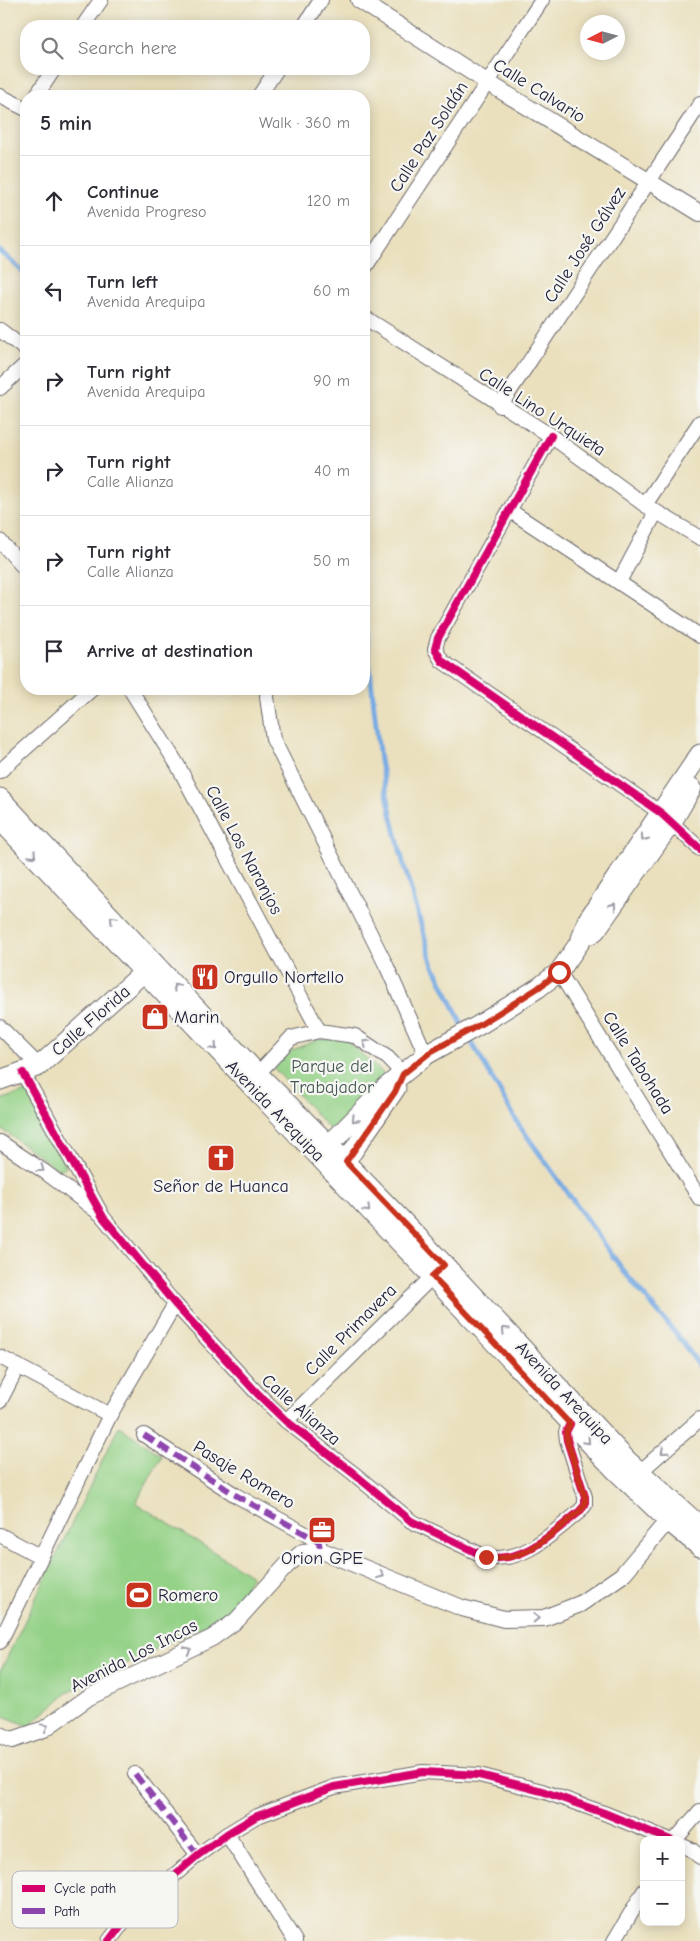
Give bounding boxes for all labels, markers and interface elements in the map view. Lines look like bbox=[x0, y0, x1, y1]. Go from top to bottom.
north arrow bbox=[580, 15, 625, 60]
search box bbox=[20, 20, 370, 75]
icon: search bbox=[38, 34, 66, 62]
text: Search here bbox=[78, 37, 177, 59]
street label: Calle Calvario bbox=[489, 54, 589, 128]
street label: Calle Paz Soldán bbox=[385, 78, 473, 196]
text: 5 min bbox=[40, 111, 92, 135]
text: Walk · 360 m bbox=[259, 114, 350, 132]
text: Continue bbox=[87, 181, 159, 203]
street label: Calle José Gálvez bbox=[540, 183, 630, 307]
icon: ahead bbox=[40, 187, 68, 215]
text: 120 m bbox=[307, 192, 350, 210]
text: Avenida Progreso bbox=[87, 203, 206, 221]
text: Turn left bbox=[87, 271, 158, 293]
icon: left bbox=[40, 277, 68, 305]
text: 60 m bbox=[313, 282, 350, 300]
text: Avenida Arequipa bbox=[87, 293, 205, 311]
text: Turn right bbox=[87, 361, 171, 383]
street label: Calle Lino Urquieta bbox=[475, 363, 609, 461]
icon: right bbox=[40, 367, 68, 395]
text: 90 m bbox=[313, 372, 350, 390]
text: Avenida Arequipa bbox=[87, 383, 205, 401]
text: Turn right bbox=[87, 451, 171, 473]
icon: right bbox=[40, 457, 68, 485]
text: 40 m bbox=[314, 462, 350, 480]
text: Calle Alianza bbox=[87, 473, 174, 491]
text: Turn right bbox=[87, 541, 171, 563]
icon: right bbox=[40, 547, 68, 575]
text: 50 m bbox=[313, 552, 350, 570]
text: Calle Alianza bbox=[87, 563, 174, 581]
icon: arrive bbox=[40, 637, 68, 665]
text: Arrive at destination bbox=[87, 640, 253, 662]
street label: Calle Los Naranjos bbox=[201, 782, 287, 918]
one-way arrow bbox=[641, 833, 650, 842]
one-way arrow bbox=[27, 850, 36, 859]
one-way arrow bbox=[607, 903, 616, 912]
one-way arrow bbox=[110, 916, 119, 925]
route start bbox=[548, 961, 571, 984]
restaurant icon: Orgullo Nortello bbox=[190, 962, 220, 992]
place label: Orgullo Nortello bbox=[224, 967, 344, 988]
street label: Calle Florida bbox=[47, 981, 135, 1061]
one-way arrow bbox=[173, 983, 182, 992]
shop icon: Marin bbox=[140, 1002, 170, 1032]
place label: Marin bbox=[174, 1007, 220, 1028]
street label: Calle Tabohada bbox=[598, 1008, 678, 1118]
one-way arrow bbox=[362, 1040, 371, 1049]
one-way arrow bbox=[208, 1041, 217, 1050]
street label: Avenida Arequipa bbox=[221, 1056, 329, 1166]
park label: Parque del Trabajador bbox=[290, 1056, 375, 1098]
one-way arrow bbox=[352, 1113, 361, 1122]
church icon: Señor de Huanca bbox=[206, 1143, 236, 1173]
one-way arrow bbox=[35, 1163, 45, 1172]
place label: Señor de Huanca bbox=[153, 1176, 289, 1197]
one-way arrow bbox=[362, 1203, 371, 1212]
street label: Calle Primavera bbox=[301, 1280, 401, 1380]
one-way arrow bbox=[502, 1327, 511, 1336]
street label: Avenida Arequipa bbox=[511, 1337, 617, 1449]
street label: Calle Alianza bbox=[257, 1370, 345, 1450]
street label: Pasaje Romero bbox=[189, 1436, 299, 1514]
one-way arrow bbox=[581, 1436, 590, 1445]
one-way arrow bbox=[660, 1445, 669, 1454]
office icon: Orion GPE bbox=[307, 1515, 337, 1545]
route end bbox=[475, 1546, 498, 1569]
place label: Orion GPE bbox=[281, 1548, 363, 1569]
one-way arrow bbox=[376, 1569, 385, 1579]
sports icon: Romero bbox=[124, 1580, 154, 1610]
place label: Romero bbox=[158, 1585, 218, 1606]
one-way arrow bbox=[532, 1613, 540, 1623]
street label: Avenida Los Incas bbox=[67, 1615, 201, 1697]
one-way arrow bbox=[182, 1647, 191, 1657]
one-way arrow bbox=[40, 1724, 49, 1734]
map controls bbox=[640, 1836, 685, 1926]
button: + bbox=[640, 1836, 685, 1881]
legend bbox=[12, 1871, 178, 1928]
text: Cycle path bbox=[54, 1880, 116, 1897]
button: − bbox=[640, 1881, 685, 1926]
text: Path bbox=[54, 1903, 80, 1920]

